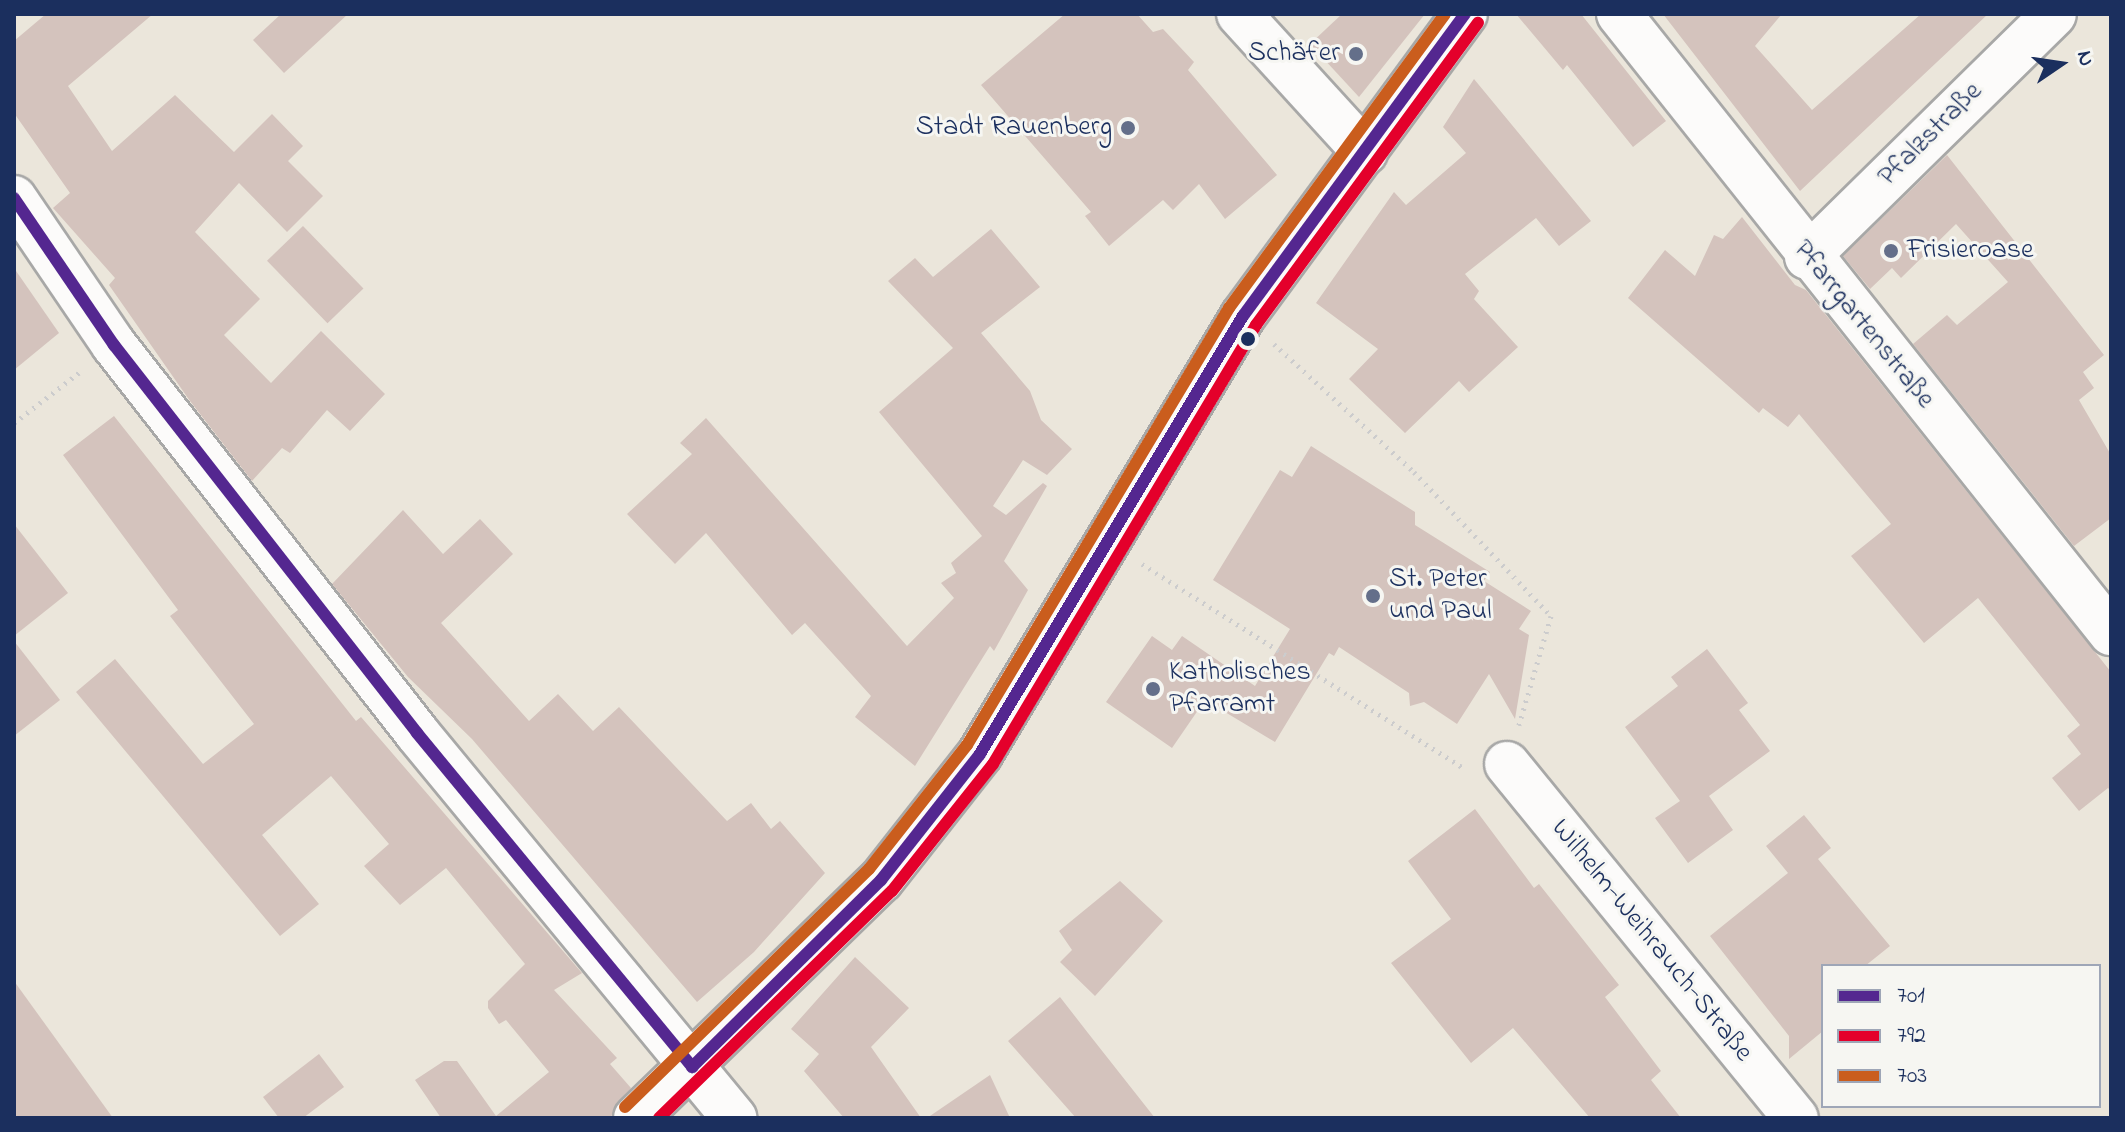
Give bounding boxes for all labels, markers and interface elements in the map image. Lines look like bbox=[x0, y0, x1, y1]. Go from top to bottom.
north arrow bbox=[2021, 24, 2101, 104]
place label: Schäfer bbox=[1248, 37, 1340, 71]
marker: Schäfer bbox=[1347, 45, 1365, 63]
text: N bbox=[2067, 48, 2102, 69]
street label: Pfalzstraße bbox=[1872, 76, 1990, 194]
place label: Stadt Rauenberg bbox=[916, 111, 1112, 145]
marker: Stadt Rauenberg bbox=[1119, 119, 1137, 137]
street label: Pfarrgartenstraße bbox=[1785, 234, 1941, 416]
place label: Frisieroase bbox=[1907, 234, 2034, 268]
marker: Frisieroase bbox=[1882, 242, 1900, 260]
unlabelled marker bbox=[1240, 331, 1256, 347]
place label: St. Peter und Paul bbox=[1389, 563, 1492, 629]
marker: St. Peter und Paul bbox=[1364, 587, 1382, 605]
place label: Katholisches Pfarramt bbox=[1169, 656, 1311, 722]
marker: Katholisches Pfarramt bbox=[1144, 680, 1162, 698]
street label: Wilhelm-Weihrauch-Straße bbox=[1543, 813, 1759, 1069]
legend bbox=[1821, 964, 2101, 1108]
text: 701 bbox=[1897, 979, 1925, 1014]
text: 792 bbox=[1897, 1019, 1926, 1054]
text: 703 bbox=[1897, 1059, 1927, 1094]

